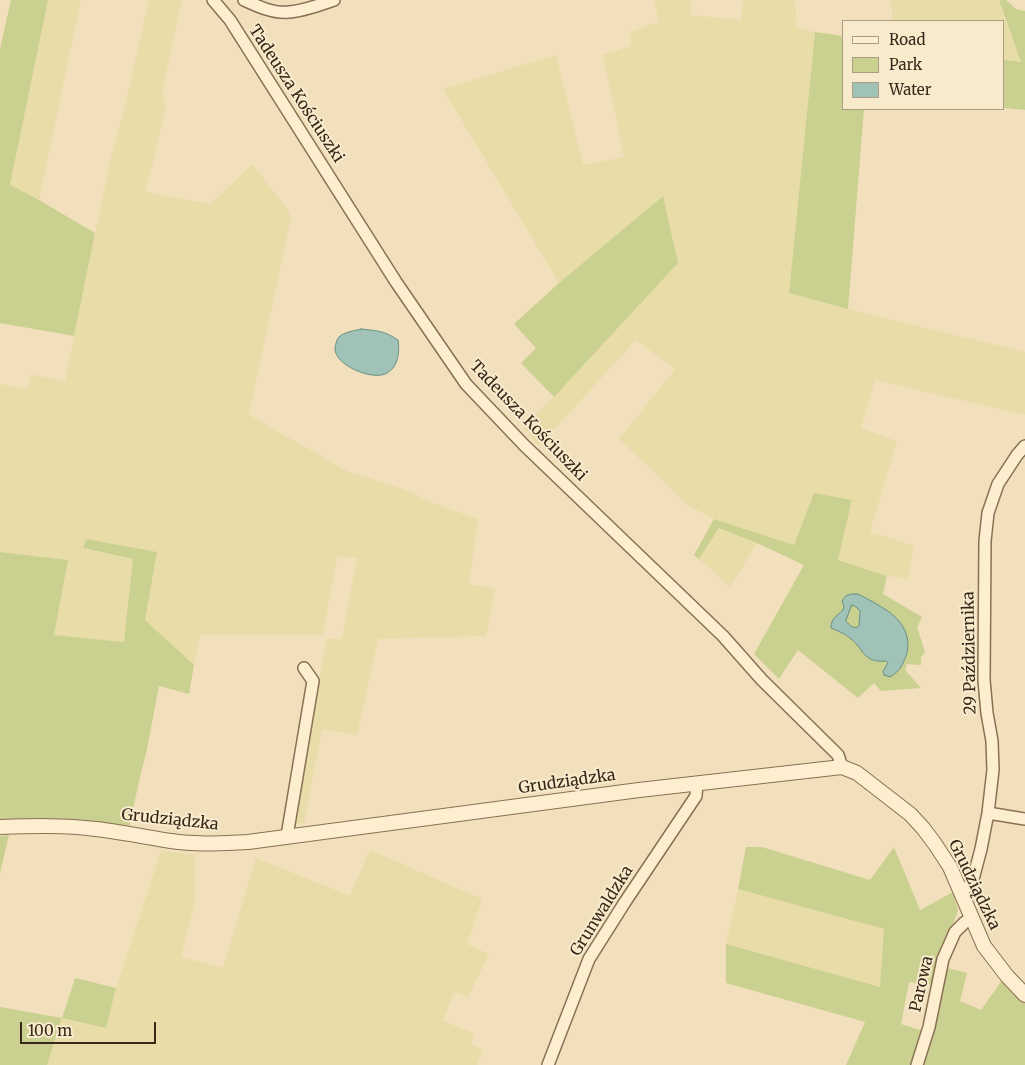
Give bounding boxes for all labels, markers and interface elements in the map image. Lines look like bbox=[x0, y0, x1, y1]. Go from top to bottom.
legend bbox=[842, 20, 1005, 110]
street label: Tadeusza Kościuszki bbox=[244, 22, 348, 166]
text: Road bbox=[889, 30, 925, 49]
text: Park bbox=[889, 55, 922, 74]
text: Water bbox=[889, 80, 931, 99]
street label: Tadeusza Kościuszki bbox=[466, 357, 590, 485]
street label: 29 Października bbox=[959, 591, 981, 715]
street label: Grudziądzka bbox=[517, 766, 617, 798]
street label: Grudziądzka bbox=[120, 805, 220, 835]
street label: Grudziądzka bbox=[944, 837, 1004, 933]
street label: Grunwaldzka bbox=[567, 862, 637, 960]
street label: Parowa bbox=[906, 954, 938, 1014]
scale bar bbox=[22, 1012, 159, 1044]
text: 100 m bbox=[28, 1021, 72, 1040]

